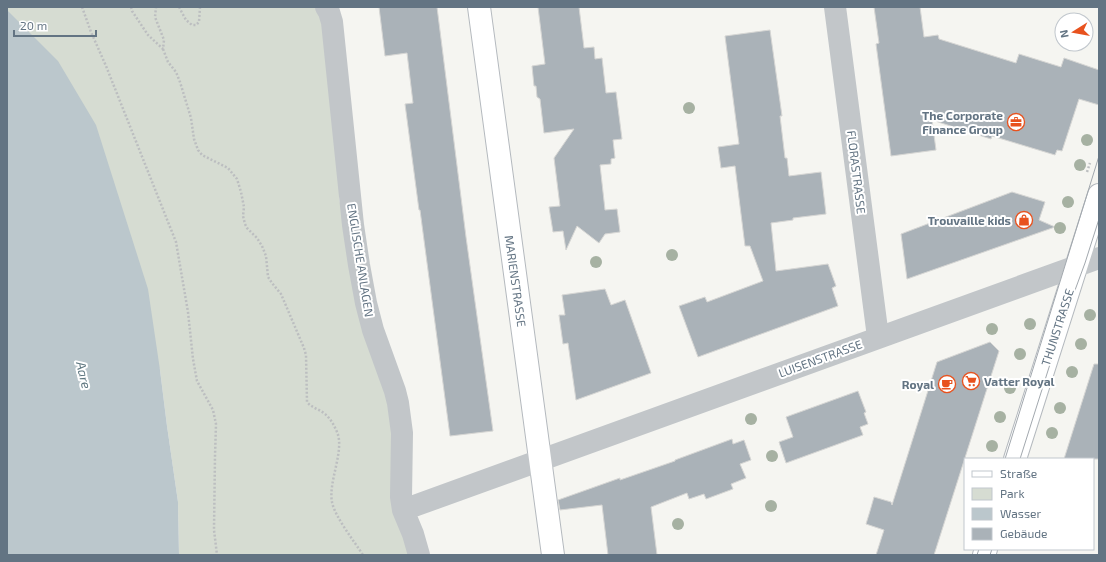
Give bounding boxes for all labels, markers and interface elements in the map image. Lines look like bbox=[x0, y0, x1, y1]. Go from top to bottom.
scale bar bbox=[14, 12, 96, 38]
north arrow bbox=[1054, 12, 1094, 52]
text: 20 m bbox=[20, 18, 47, 32]
text: N bbox=[1057, 29, 1071, 39]
place label: The Corporate Finance Group bbox=[922, 108, 1003, 136]
office icon: The Corporate Finance Group bbox=[1006, 112, 1026, 132]
street label: FLORASTRASSE bbox=[845, 129, 869, 215]
street label: ENGLISCHE ANLAGEN bbox=[345, 202, 377, 318]
shop icon: Trouvaille kids bbox=[1014, 210, 1034, 230]
place label: Trouvaille kids bbox=[928, 213, 1011, 227]
street label: MARIENSTRASSE bbox=[503, 234, 529, 328]
street label: THUNSTRASSE bbox=[1038, 286, 1076, 367]
street label: LUISENSTRASSE bbox=[776, 336, 864, 380]
water label: Aare bbox=[73, 359, 95, 390]
supermarket icon: Vatter Royal bbox=[961, 371, 981, 391]
cafe icon: Royal bbox=[937, 374, 957, 394]
place label: Vatter Royal bbox=[984, 374, 1054, 389]
place label: Royal bbox=[902, 377, 934, 392]
legend bbox=[964, 458, 1094, 550]
text: Straße bbox=[1000, 466, 1037, 480]
text: Park bbox=[1000, 486, 1025, 500]
text: Wasser bbox=[1000, 506, 1041, 520]
text: Gebäude bbox=[1000, 526, 1048, 540]

